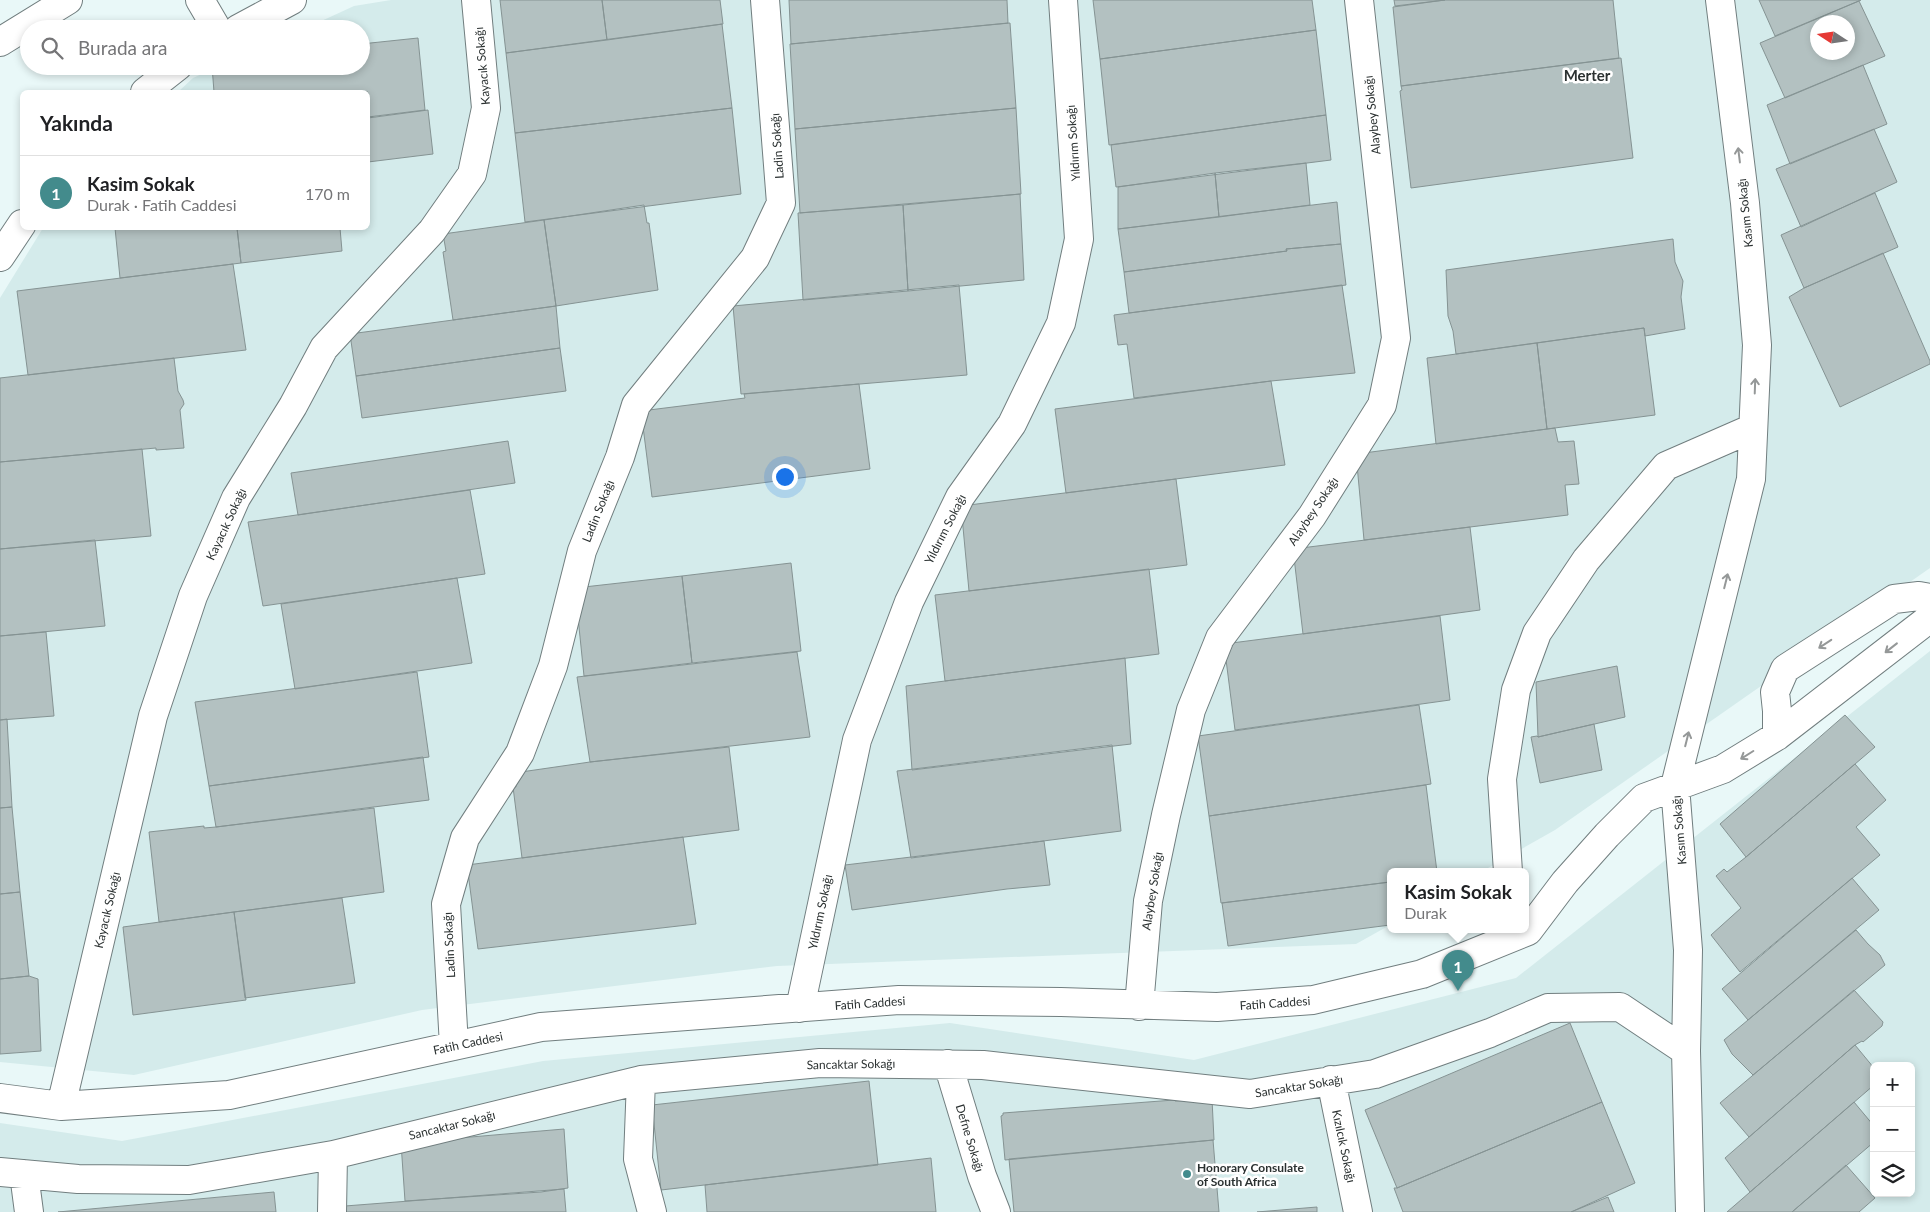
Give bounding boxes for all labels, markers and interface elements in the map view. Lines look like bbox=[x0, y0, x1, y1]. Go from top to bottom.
north arrow bbox=[1810, 15, 1855, 60]
search box bbox=[20, 20, 370, 75]
street label: Kayacık Sokağı bbox=[471, 26, 493, 106]
icon: search bbox=[38, 34, 66, 62]
text: Burada ara bbox=[78, 36, 167, 59]
district label: Merter bbox=[1564, 66, 1611, 84]
street label: Alaybey Sokağı bbox=[1360, 75, 1384, 155]
street label: Yıldırım Sokağı bbox=[1063, 104, 1083, 182]
text: Yakında bbox=[40, 110, 113, 135]
street label: Ladin Sokağı bbox=[767, 113, 787, 179]
one-way arrow bbox=[1734, 147, 1744, 163]
text: Kasim Sokak bbox=[87, 172, 195, 195]
street label: Kasım Sokağı bbox=[1734, 178, 1756, 248]
text: 1 bbox=[51, 184, 61, 203]
text: 170 m bbox=[305, 184, 350, 203]
text: Durak · Fatih Caddesi bbox=[87, 195, 237, 214]
one-way arrow bbox=[1750, 379, 1760, 395]
your location bbox=[772, 464, 798, 490]
street label: Alaybey Sokağı bbox=[1285, 474, 1341, 548]
street label: Ladin Sokağı bbox=[579, 478, 617, 544]
street label: Kayacık Sokağı bbox=[203, 485, 249, 563]
street label: Yıldırım Sokağı bbox=[921, 492, 969, 566]
one-way arrow bbox=[1722, 573, 1731, 589]
one-way arrow bbox=[1818, 639, 1832, 649]
one-way arrow bbox=[1884, 643, 1898, 653]
one-way arrow bbox=[1683, 731, 1692, 747]
one-way arrow bbox=[1740, 750, 1754, 760]
street label: Kasım Sokağı bbox=[1669, 795, 1689, 865]
street label: Alaybey Sokağı bbox=[1138, 851, 1166, 931]
popup bbox=[1387, 868, 1529, 933]
street label: Kayacık Sokağı bbox=[91, 870, 123, 950]
street label: Yıldırım Sokağı bbox=[805, 873, 835, 951]
text: Kasim Sokak bbox=[1404, 880, 1512, 903]
text: Durak bbox=[1404, 903, 1447, 922]
street label: Ladin Sokağı bbox=[440, 912, 458, 978]
pin: 1 bbox=[1442, 950, 1474, 991]
street label: Fatih Caddesi bbox=[834, 993, 906, 1013]
street label: Fatih Caddesi bbox=[1239, 993, 1311, 1013]
street label: Fatih Caddesi bbox=[432, 1028, 504, 1058]
street label: Sancaktar Sokağı bbox=[806, 1056, 896, 1072]
map controls bbox=[1870, 1062, 1915, 1197]
button: + bbox=[1870, 1062, 1915, 1107]
street label: Sancaktar Sokağı bbox=[1254, 1072, 1344, 1100]
street label: Defne Sokağı bbox=[953, 1102, 987, 1174]
street label: Sancaktar Sokağı bbox=[407, 1107, 497, 1143]
button: − bbox=[1870, 1107, 1915, 1152]
street label: Kızılcık Sokağı bbox=[1329, 1108, 1359, 1184]
button: layers bbox=[1870, 1152, 1915, 1197]
place label: Honorary Consulate of South Africa bbox=[1197, 1160, 1304, 1189]
marker: Honorary Consulate of South Africa bbox=[1181, 1168, 1193, 1180]

